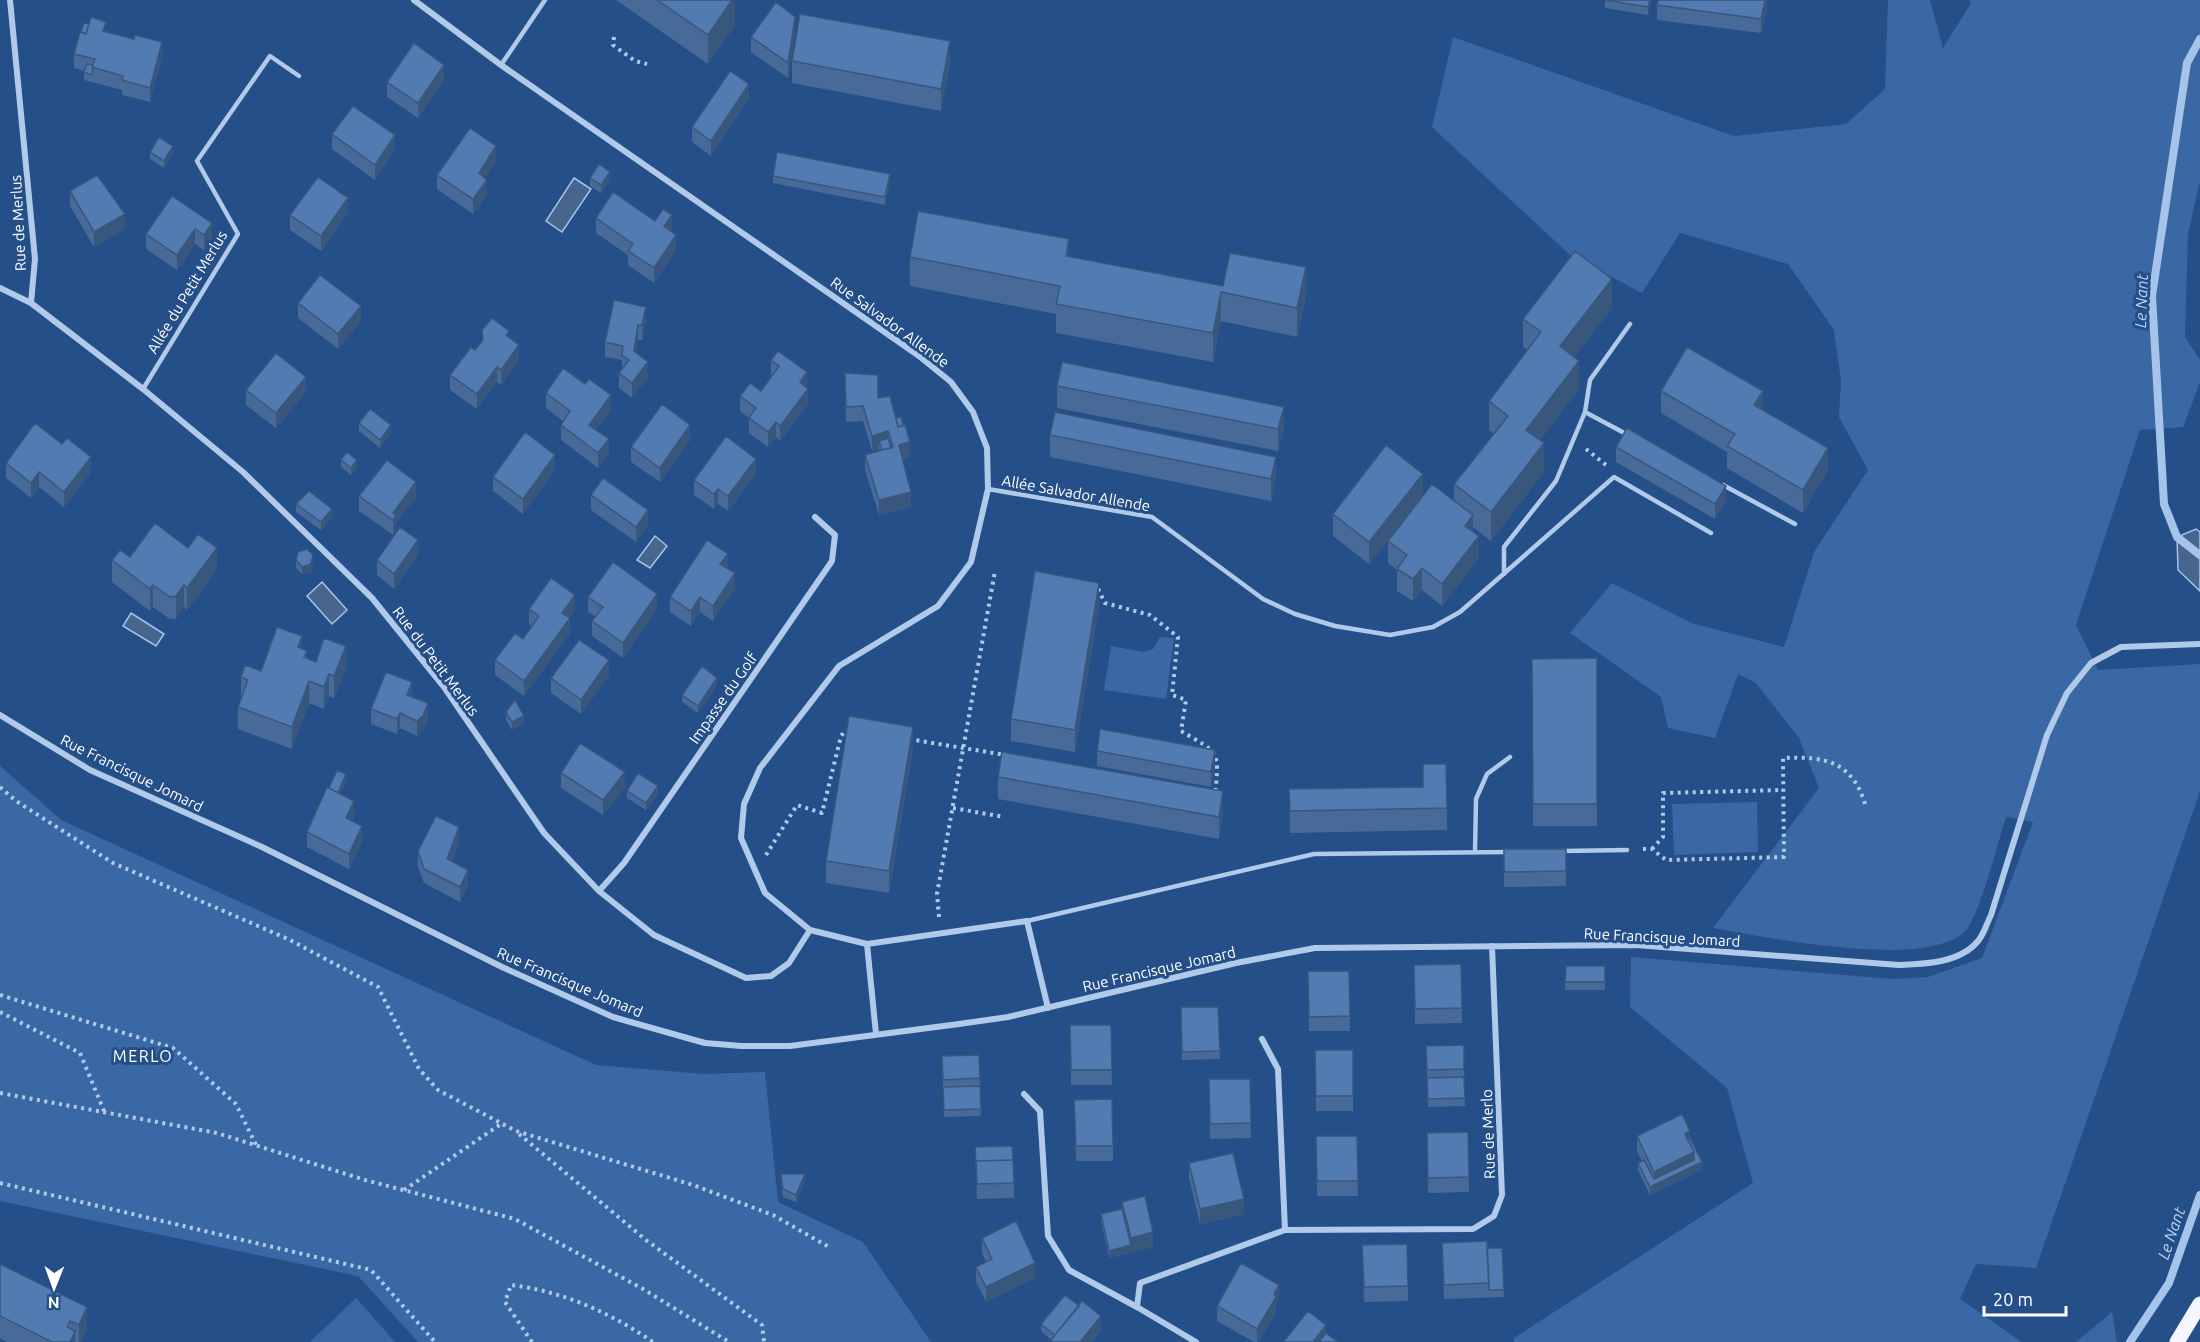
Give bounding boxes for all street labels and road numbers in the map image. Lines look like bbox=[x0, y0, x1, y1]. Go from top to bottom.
street label: Rue de Merlus bbox=[7, 175, 29, 271]
street label: Allée du Petit Merlus bbox=[144, 228, 230, 356]
street label: Rue Salvador Allende bbox=[827, 273, 953, 371]
street label: Allée Salvador Allende bbox=[1001, 472, 1151, 514]
street label: Rue du Petit Merlus bbox=[389, 603, 483, 719]
street label: Impasse du Golf bbox=[685, 649, 761, 747]
street label: Rue Francisque Jomard bbox=[58, 731, 206, 815]
street label: Rue Francisque Jomard bbox=[1583, 924, 1741, 950]
street label: Rue Francisque Jomard bbox=[1081, 943, 1237, 995]
street label: Rue Francisque Jomard bbox=[495, 944, 645, 1020]
street label: Rue de Merlo bbox=[1478, 1089, 1498, 1179]

